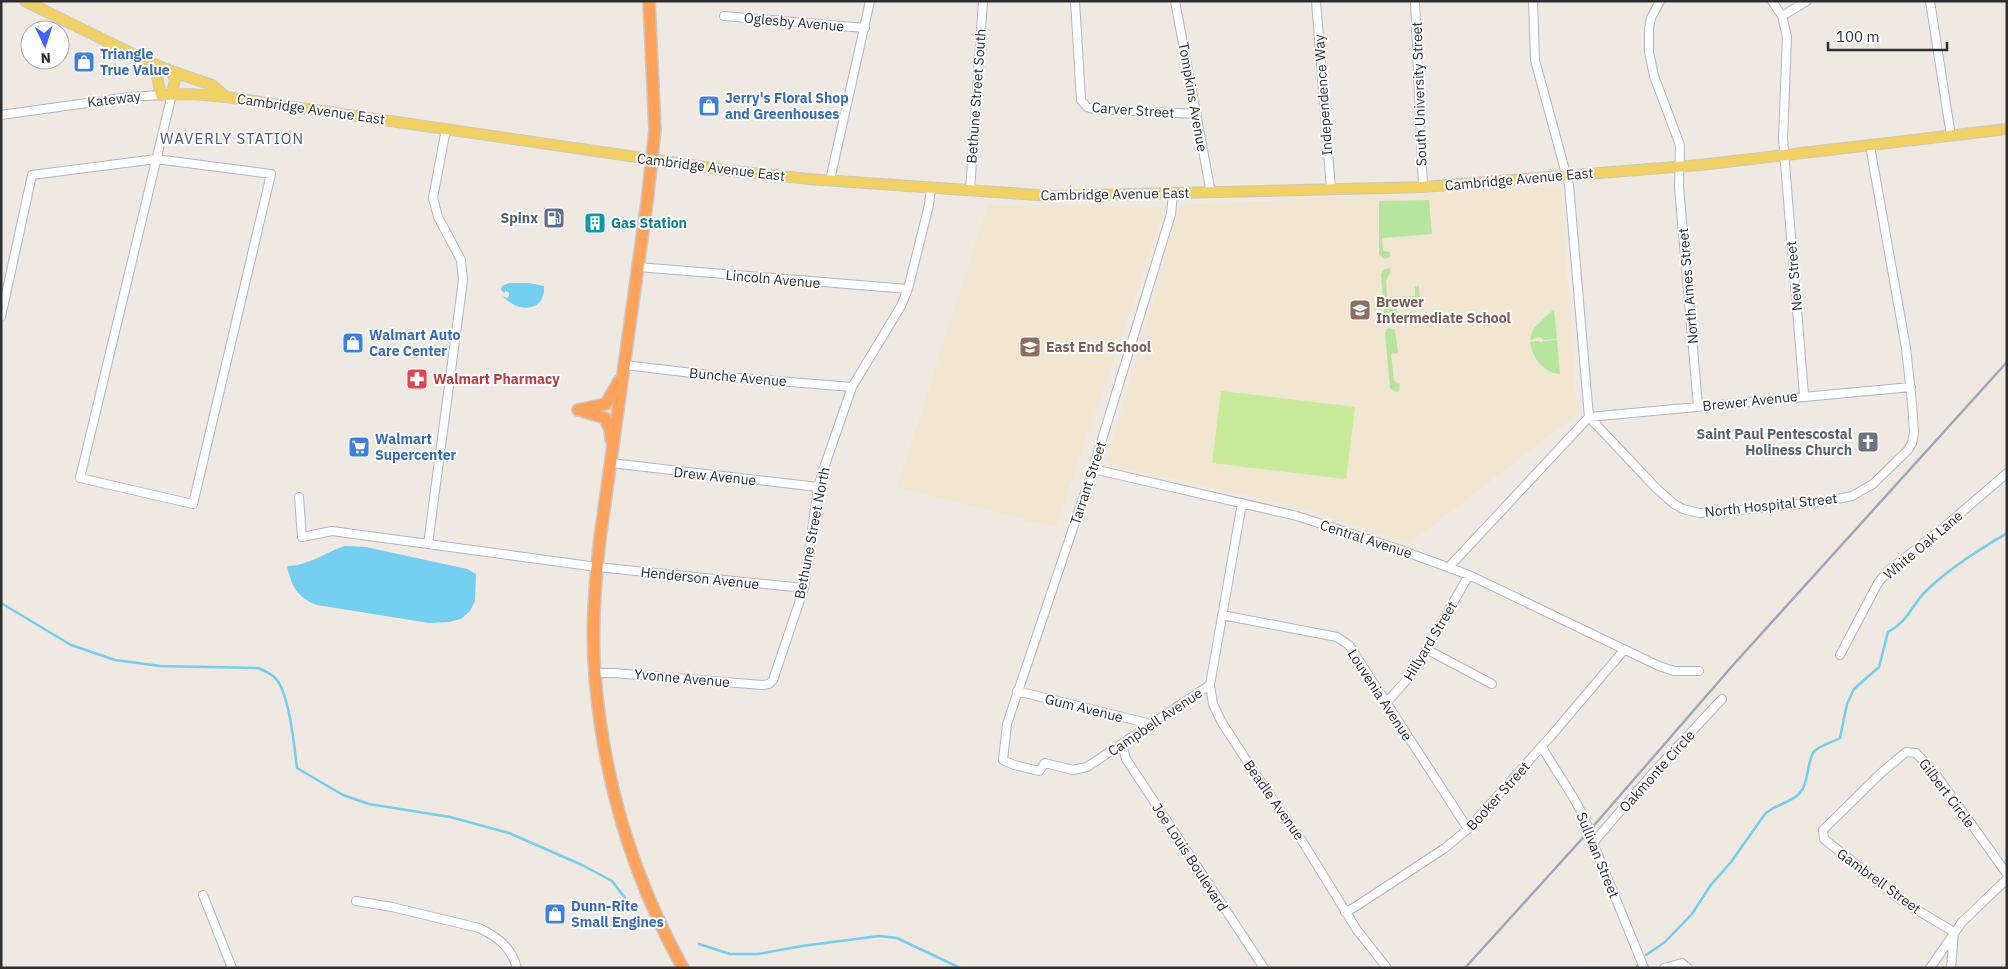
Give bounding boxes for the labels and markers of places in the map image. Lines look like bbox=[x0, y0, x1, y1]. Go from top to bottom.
place label: Triangle True Value bbox=[100, 45, 170, 79]
shop icon: Triangle True Value bbox=[72, 50, 96, 74]
place label: Jerry's Floral Shop and Greenhouses bbox=[725, 89, 849, 123]
shop icon: Jerry's Floral Shop and Greenhouses bbox=[697, 94, 721, 118]
fuel station icon: Spinx bbox=[542, 206, 566, 230]
place label: Spinx bbox=[501, 209, 538, 227]
building icon: Gas Station bbox=[583, 211, 607, 235]
place label: Gas Station bbox=[611, 214, 687, 232]
place label: Brewer Intermediate School bbox=[1376, 293, 1511, 327]
school or university icon: Brewer Intermediate School bbox=[1348, 298, 1372, 322]
place label: Walmart Auto Care Center bbox=[369, 326, 461, 360]
shop icon: Walmart Auto Care Center bbox=[341, 331, 365, 355]
school or university icon: East End School bbox=[1018, 335, 1042, 359]
place label: East End School bbox=[1046, 338, 1151, 356]
pharmacy icon: Walmart Pharmacy bbox=[405, 367, 429, 391]
place label: Walmart Pharmacy bbox=[433, 370, 560, 388]
place label: Saint Paul Pentescostal Holiness Church bbox=[1697, 425, 1852, 459]
place label: Walmart Supercenter bbox=[375, 430, 457, 464]
church icon: Saint Paul Pentescostal Holiness Church bbox=[1856, 430, 1880, 454]
supermarket icon: Walmart Supercenter bbox=[347, 435, 371, 459]
place label: Dunn-Rite Small Engines bbox=[571, 897, 664, 931]
shop icon: Dunn-Rite Small Engines bbox=[543, 902, 567, 926]

